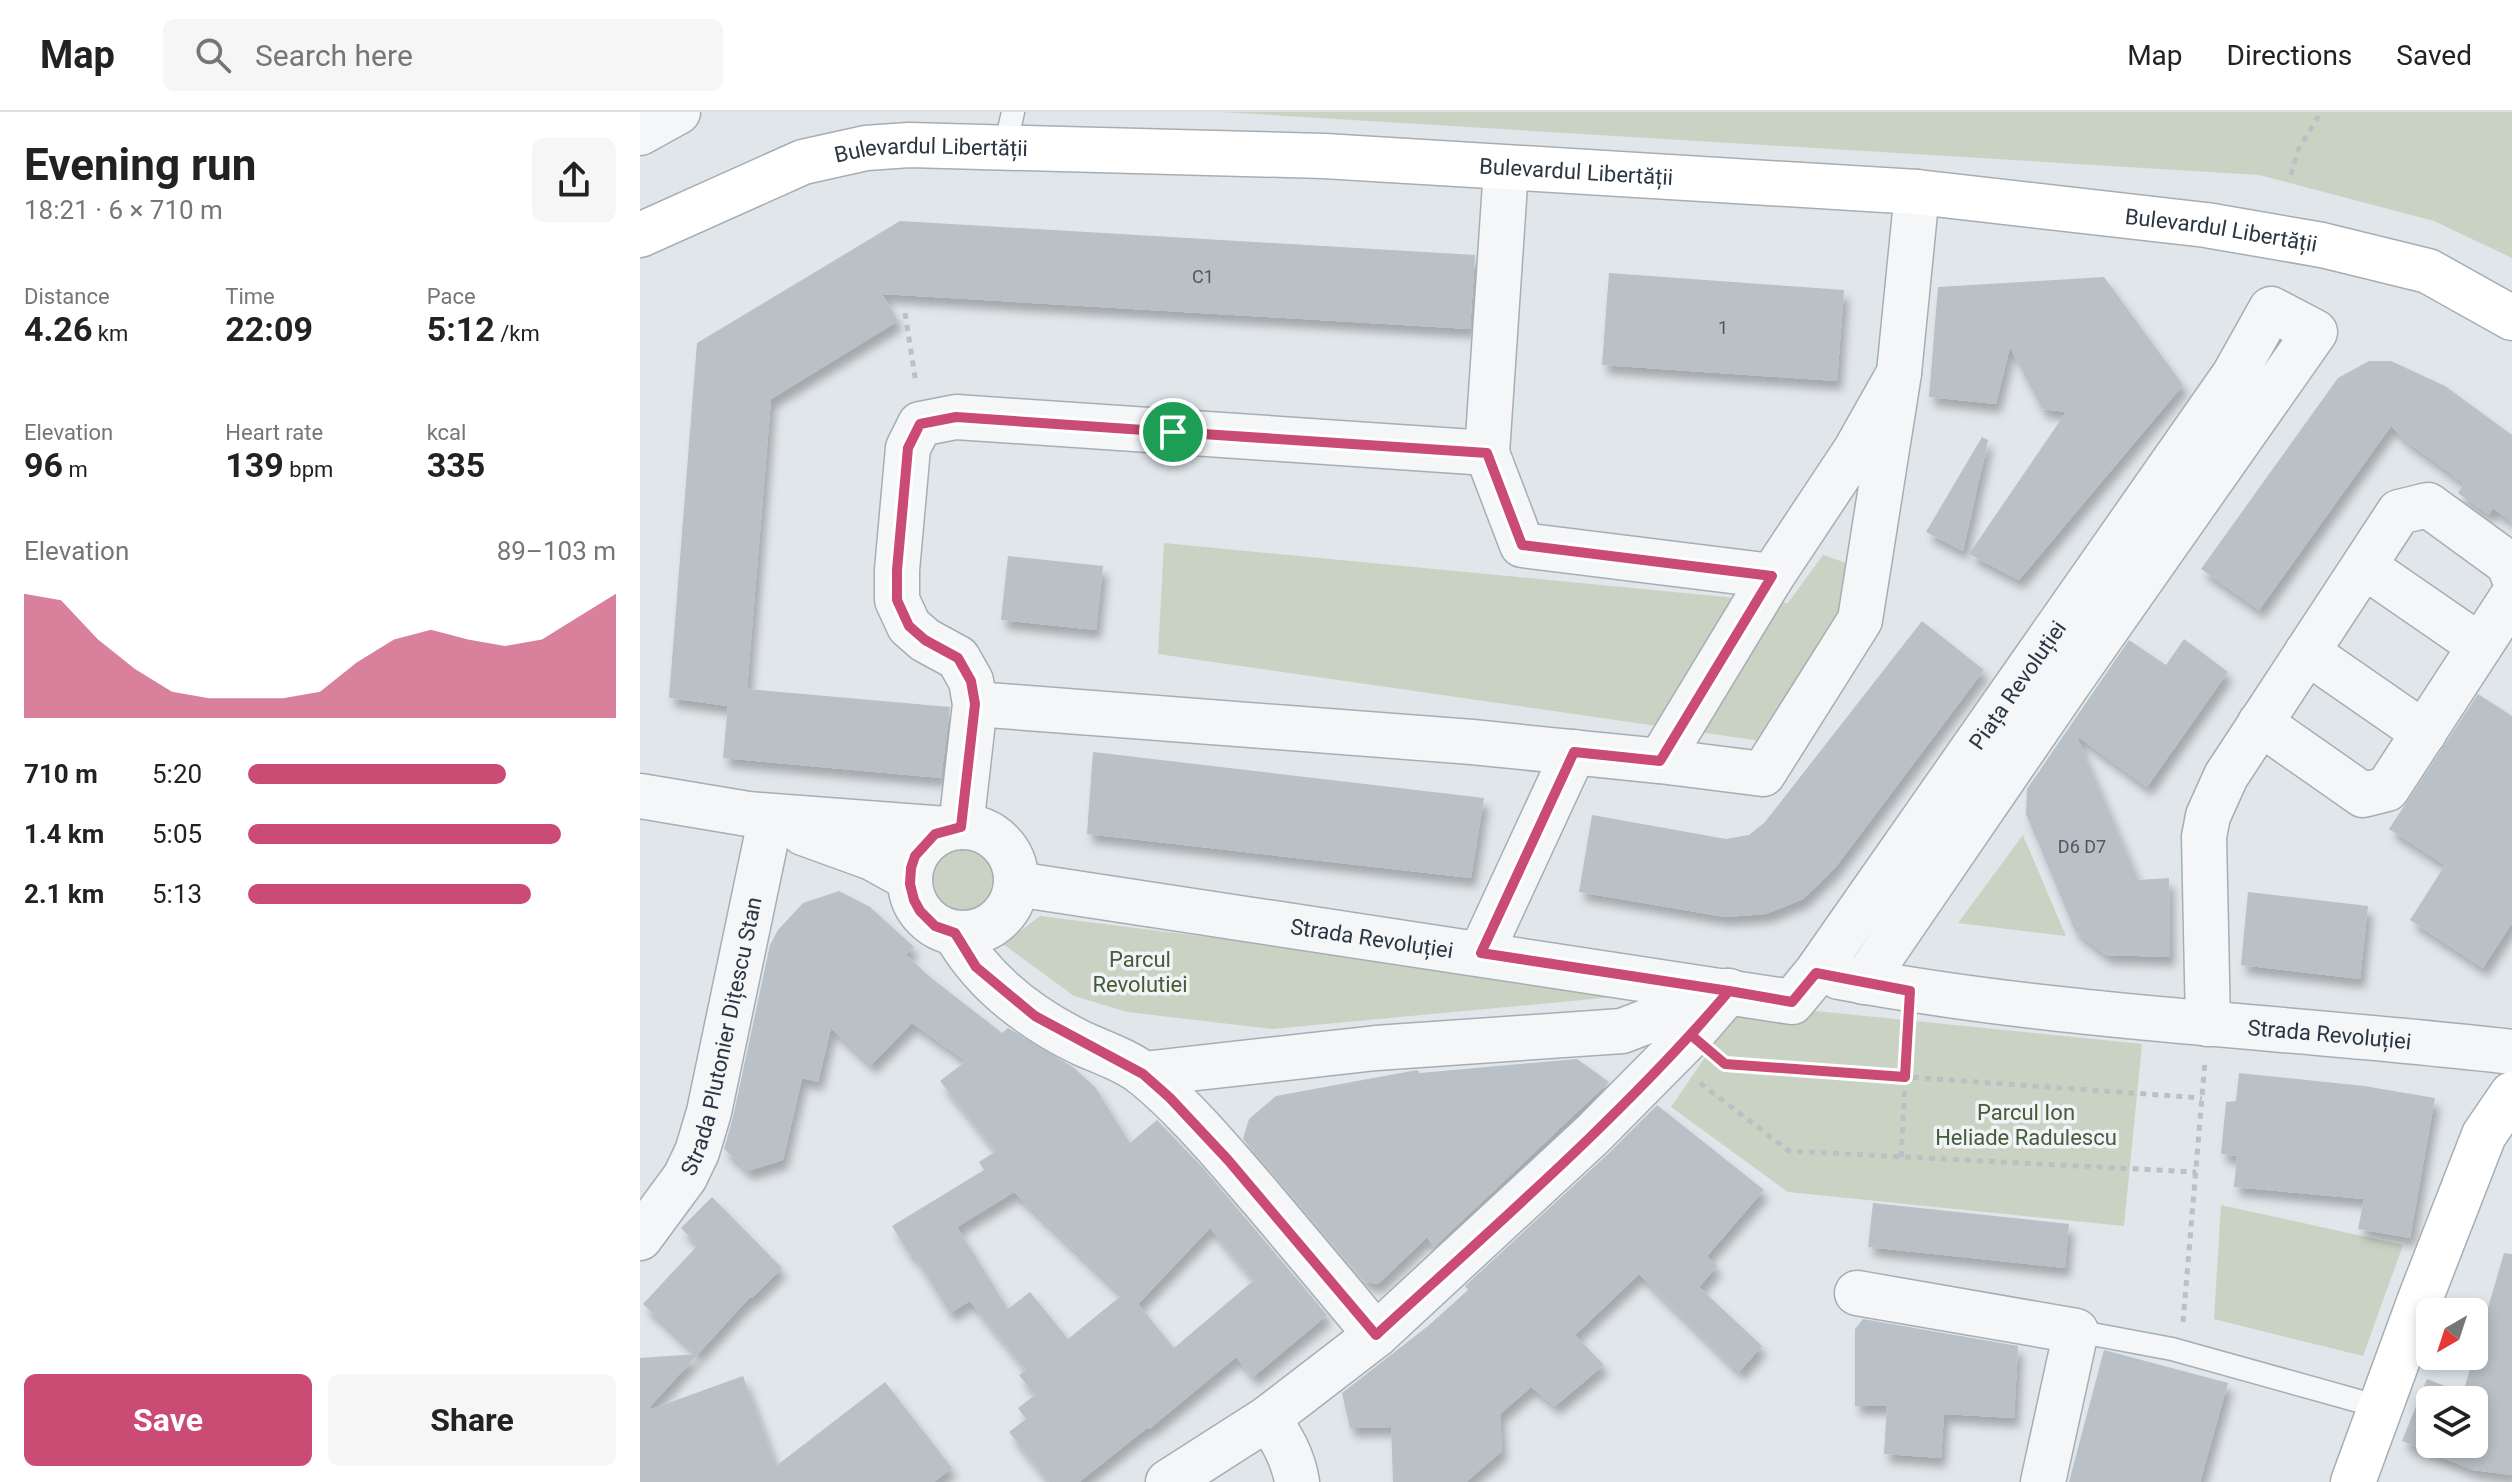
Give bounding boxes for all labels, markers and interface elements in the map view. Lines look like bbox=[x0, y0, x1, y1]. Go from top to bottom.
search box bbox=[163, 19, 723, 91]
text: Map bbox=[40, 33, 115, 77]
icon: search bbox=[191, 33, 235, 77]
text: Search here bbox=[255, 38, 413, 73]
text: Map bbox=[2127, 39, 2183, 72]
text: Directions bbox=[2227, 39, 2352, 72]
text: Saved bbox=[2396, 39, 2472, 72]
street label: Bulevardul Libertății bbox=[832, 132, 1028, 167]
button: share bbox=[532, 138, 616, 222]
text: Evening run bbox=[24, 139, 256, 191]
street label: Bulevardul Libertății bbox=[1478, 153, 1674, 190]
text: 18:21 · 6 × 710 m bbox=[24, 195, 223, 225]
street label: Bulevardul Libertății bbox=[2124, 203, 2319, 256]
house number: C1 bbox=[1192, 266, 1214, 287]
text: Distance bbox=[24, 284, 110, 309]
text: Time bbox=[225, 284, 275, 309]
text: Pace bbox=[427, 284, 476, 309]
text: 4.26 bbox=[24, 309, 92, 349]
text: 22:09 bbox=[225, 309, 313, 349]
text: 5:12 bbox=[427, 309, 495, 349]
house number: 1 bbox=[1718, 317, 1728, 338]
text: km bbox=[92, 321, 128, 346]
text: /km bbox=[495, 321, 540, 346]
pin bbox=[1139, 398, 1207, 466]
icon: arrive bbox=[1151, 410, 1195, 454]
text: Elevation bbox=[24, 420, 113, 445]
text: Heart rate bbox=[225, 420, 323, 445]
text: kcal bbox=[427, 420, 466, 445]
text: 96 bbox=[24, 445, 63, 485]
text: 139 bbox=[225, 445, 284, 485]
text: 335 bbox=[427, 445, 485, 485]
text: m bbox=[63, 457, 88, 482]
text: bpm bbox=[284, 457, 333, 482]
text: Elevation bbox=[24, 536, 129, 566]
text: 89–103 m bbox=[497, 536, 616, 566]
street label: Piața Revoluției bbox=[1964, 616, 2071, 754]
text: 710 m bbox=[24, 759, 98, 789]
text: 5:20 bbox=[152, 759, 202, 789]
text: 1.4 km bbox=[24, 819, 104, 849]
text: 5:05 bbox=[152, 819, 202, 849]
house number: D6 D7 bbox=[2058, 836, 2106, 857]
text: 2.1 km bbox=[24, 879, 104, 909]
text: 5:13 bbox=[152, 879, 202, 909]
street label: Strada Plutonier Dițescu Stan bbox=[675, 895, 766, 1179]
street label: Strada Revoluției bbox=[1289, 913, 1455, 963]
park label: Parcul Revolutiei bbox=[1092, 947, 1188, 997]
street label: Strada Revoluției bbox=[2247, 1014, 2413, 1054]
park label: Parcul Ion Heliade Radulescu bbox=[1935, 1100, 2117, 1150]
north arrow bbox=[2416, 1298, 2488, 1370]
map controls bbox=[2416, 1298, 2488, 1458]
button: Save bbox=[24, 1374, 312, 1466]
button: Share bbox=[328, 1374, 616, 1466]
button: layers bbox=[2416, 1386, 2488, 1458]

